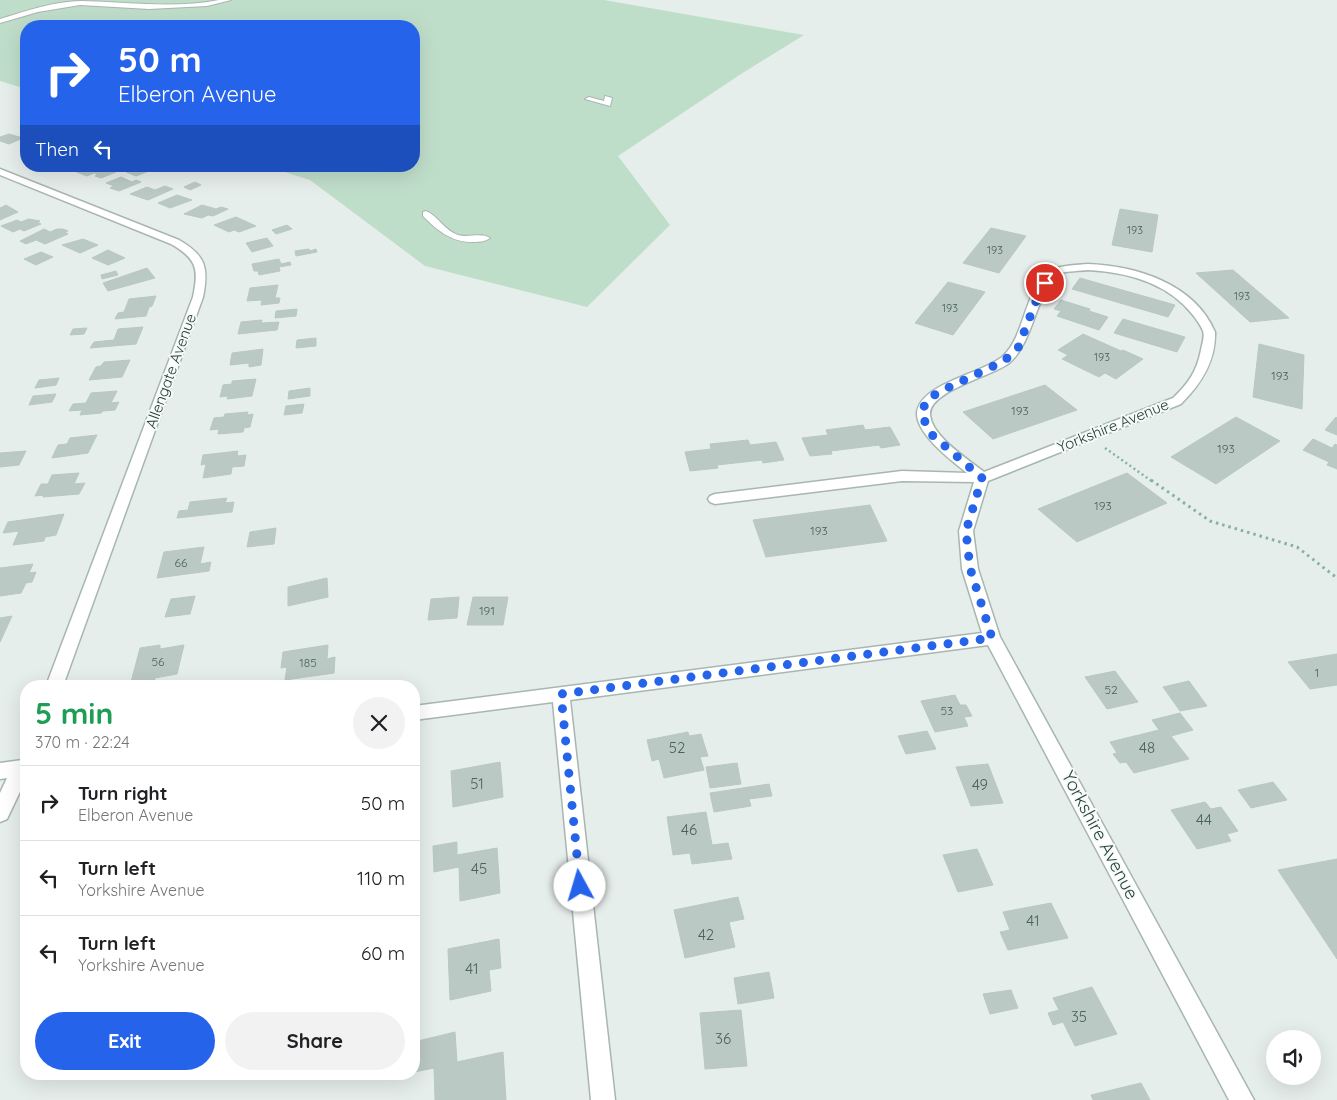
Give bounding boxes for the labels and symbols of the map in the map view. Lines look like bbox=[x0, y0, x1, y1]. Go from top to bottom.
house number: 193 bbox=[1127, 223, 1143, 237]
house number: 193 bbox=[987, 243, 1003, 257]
pin bbox=[1024, 262, 1066, 304]
house number: 193 bbox=[1234, 289, 1250, 303]
house number: 193 bbox=[942, 301, 958, 315]
street label: Allengate Avenue bbox=[141, 311, 200, 431]
house number: 193 bbox=[1094, 350, 1110, 364]
house number: 193 bbox=[1271, 368, 1289, 383]
street label: Yorkshire Avenue bbox=[1054, 395, 1171, 457]
house number: 193 bbox=[1011, 403, 1029, 418]
house number: 193 bbox=[1217, 441, 1235, 456]
house number: 193 bbox=[1094, 498, 1112, 513]
house number: 193 bbox=[810, 523, 828, 538]
house number: 66 bbox=[175, 555, 188, 570]
house number: 191 bbox=[479, 603, 495, 618]
house number: 56 bbox=[152, 654, 165, 669]
house number: 185 bbox=[299, 655, 317, 670]
house number: 1 bbox=[1315, 665, 1319, 680]
house number: 52 bbox=[1104, 682, 1118, 697]
house number: 53 bbox=[941, 703, 953, 718]
house number: 52 bbox=[669, 738, 685, 757]
house number: 48 bbox=[1139, 738, 1155, 757]
street label: Yorkshire Avenue bbox=[1057, 767, 1144, 903]
house number: 51 bbox=[470, 774, 484, 793]
house number: 49 bbox=[972, 775, 988, 794]
house number: 44 bbox=[1196, 810, 1212, 829]
house number: 46 bbox=[681, 820, 697, 839]
house number: 45 bbox=[471, 859, 487, 878]
position arrow bbox=[553, 859, 605, 911]
house number: 41 bbox=[1026, 911, 1040, 930]
house number: 42 bbox=[698, 925, 714, 944]
house number: 41 bbox=[465, 959, 479, 978]
house number: 35 bbox=[1071, 1007, 1087, 1026]
house number: 36 bbox=[715, 1029, 731, 1048]

